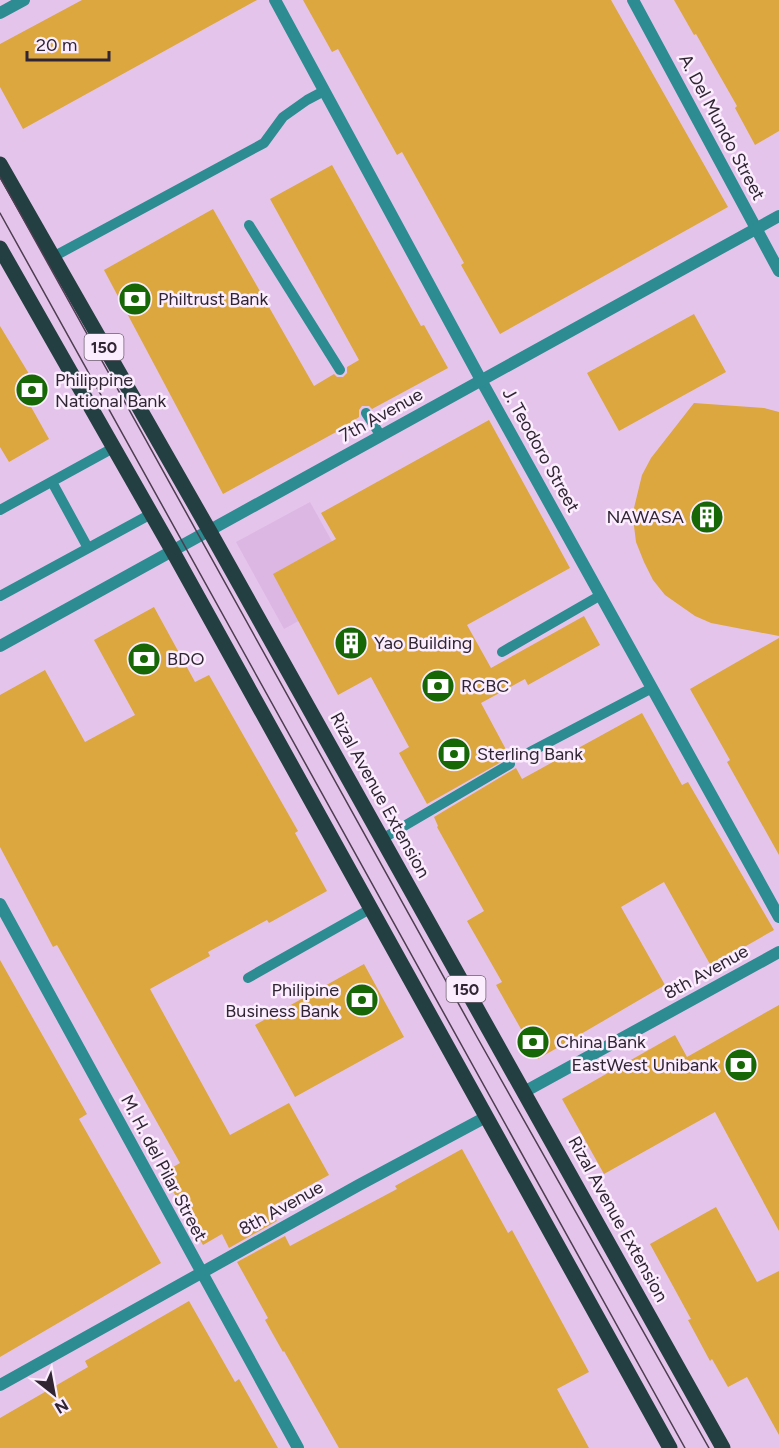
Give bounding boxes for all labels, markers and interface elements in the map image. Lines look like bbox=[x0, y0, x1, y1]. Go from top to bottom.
scale bar bbox=[27, 24, 110, 62]
text: 20 m bbox=[36, 34, 77, 56]
street label: A. Del Mundo Street bbox=[674, 50, 770, 204]
bank icon: Philtrust Bank bbox=[117, 281, 153, 317]
place label: Philtrust Bank bbox=[158, 288, 268, 310]
road number: 150 bbox=[84, 334, 124, 360]
place label: Philippine National Bank bbox=[55, 369, 166, 412]
bank icon: Philippine National Bank bbox=[14, 372, 50, 408]
street label: 7th Avenue bbox=[336, 383, 427, 447]
street label: J. Teodoro Street bbox=[498, 384, 584, 516]
building icon: NAWASA bbox=[689, 499, 725, 535]
place label: NAWASA bbox=[606, 506, 684, 528]
building icon: Yao Building bbox=[333, 625, 369, 661]
place label: Yao Building bbox=[374, 632, 472, 654]
bank icon: BDO bbox=[126, 641, 162, 677]
place label: BDO bbox=[167, 648, 204, 670]
bank icon: RCBC bbox=[420, 668, 456, 704]
place label: RCBC bbox=[461, 675, 509, 697]
street label: Rizal Avenue Extension bbox=[325, 708, 435, 882]
bank icon: Sterling Bank bbox=[436, 736, 472, 772]
place label: Sterling Bank bbox=[477, 743, 583, 765]
street label: 8th Avenue bbox=[660, 940, 752, 1004]
road number: 150 bbox=[446, 976, 486, 1002]
place label: Philipine Business Bank bbox=[225, 979, 339, 1022]
bank icon: Philipine Business Bank bbox=[344, 982, 380, 1018]
bank icon: China Bank bbox=[515, 1024, 551, 1060]
place label: China Bank bbox=[556, 1031, 646, 1053]
bank icon: EastWest Unibank bbox=[723, 1047, 759, 1083]
place label: EastWest Unibank bbox=[572, 1054, 718, 1076]
street label: M. H. del Pilar Street bbox=[116, 1091, 212, 1245]
street label: Rizal Avenue Extension bbox=[563, 1132, 673, 1306]
street label: 8th Avenue bbox=[235, 1176, 327, 1240]
north arrow bbox=[24, 1364, 84, 1424]
text: N bbox=[51, 1395, 72, 1418]

